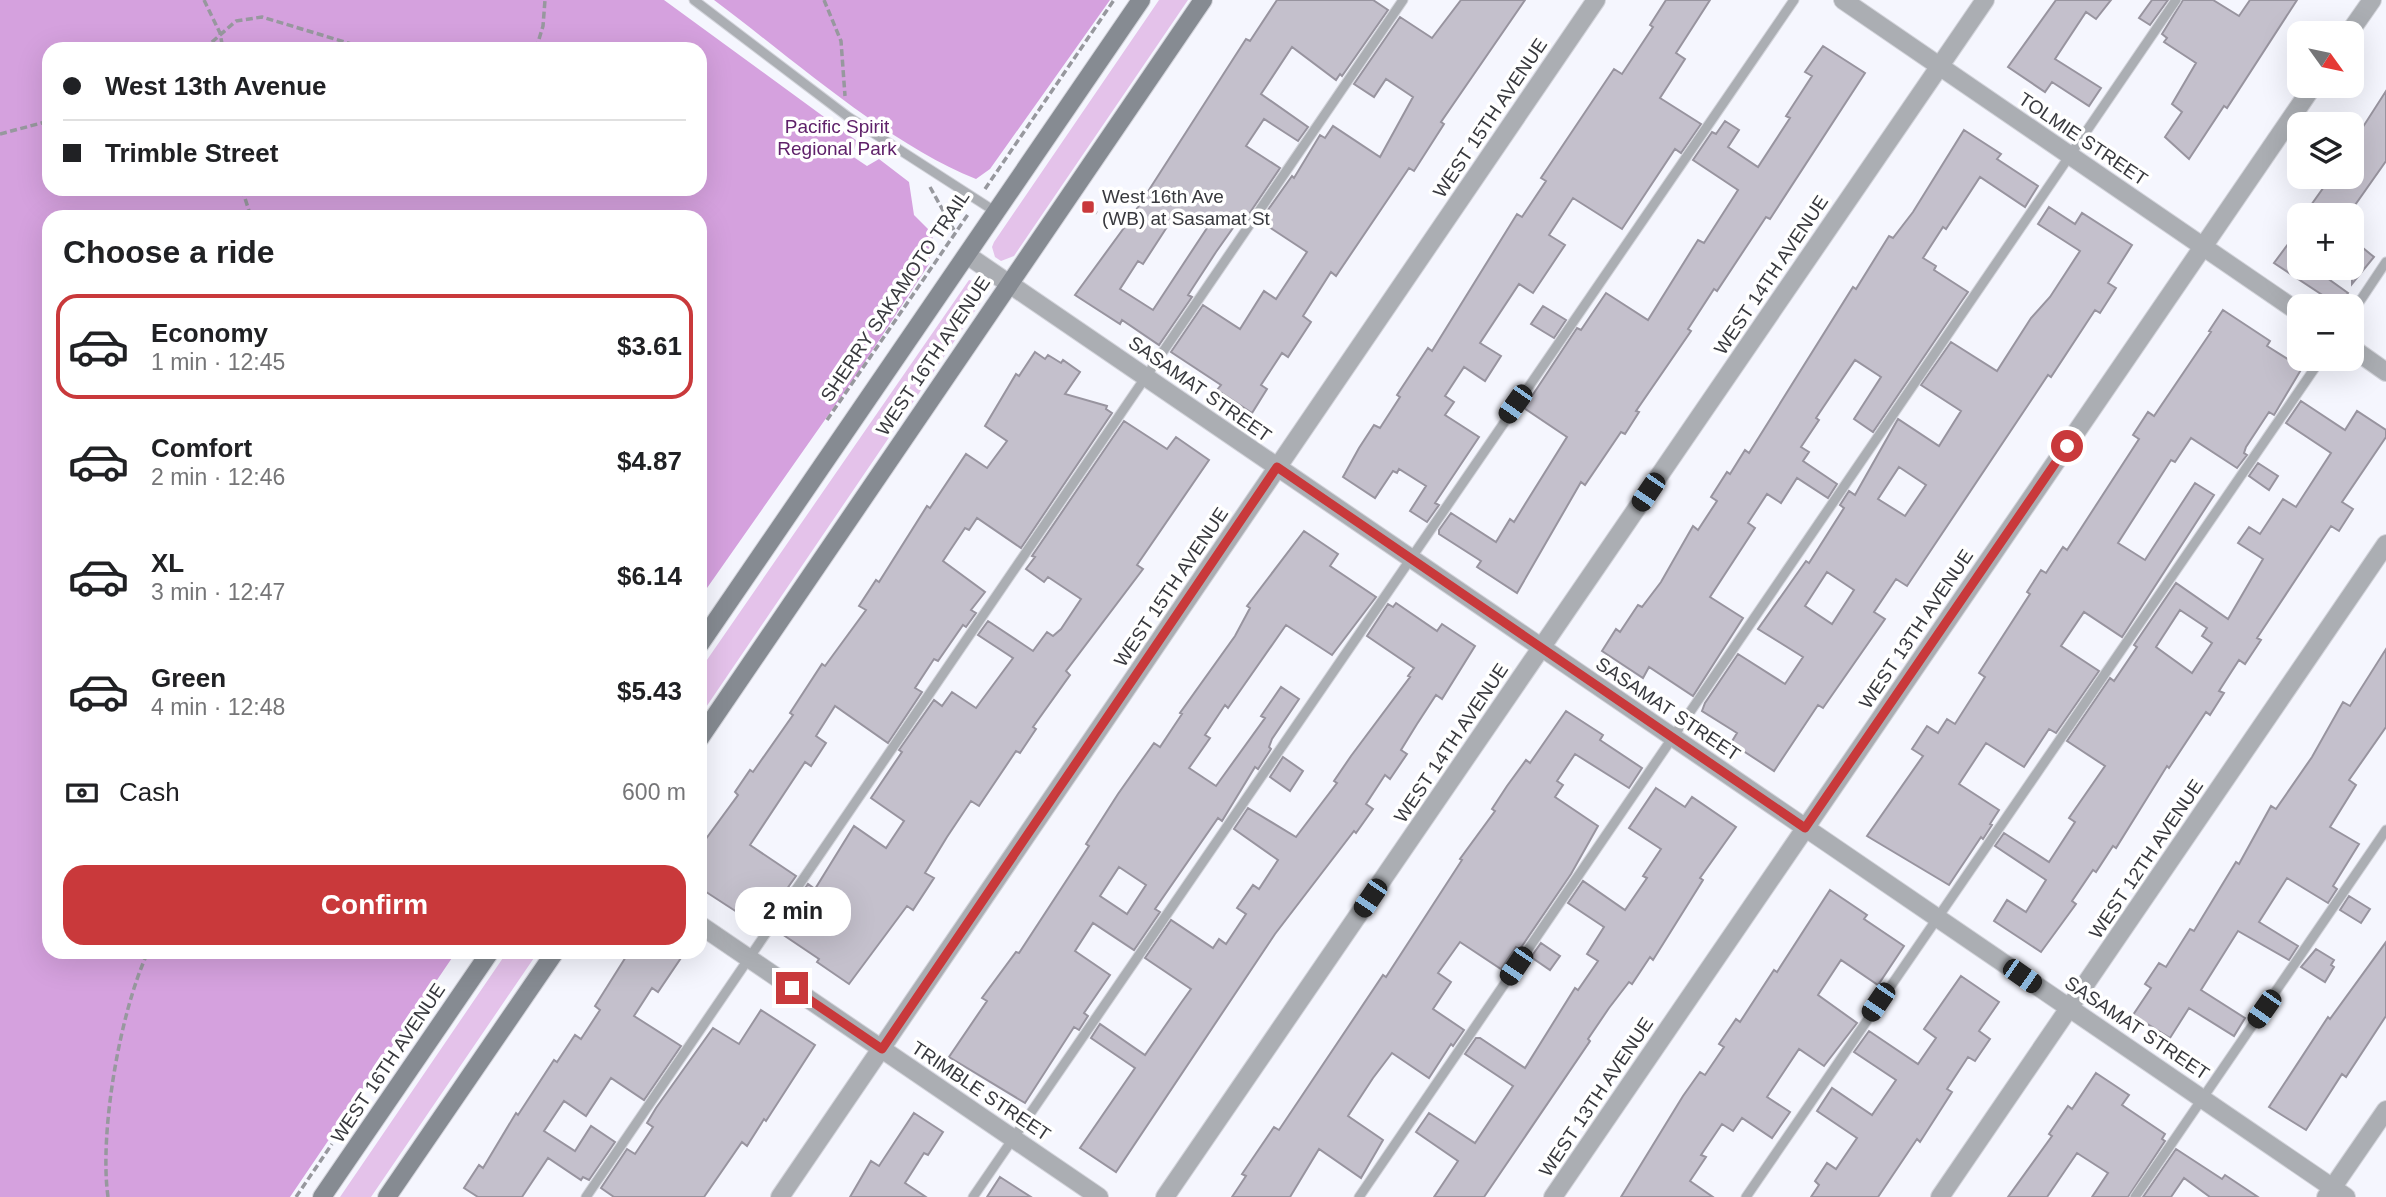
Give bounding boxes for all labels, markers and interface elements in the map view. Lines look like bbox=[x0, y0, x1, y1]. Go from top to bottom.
north arrow bbox=[2287, 21, 2364, 98]
map controls bbox=[2287, 21, 2364, 371]
street label: WEST 15TH AVENUE bbox=[1429, 35, 1551, 201]
text: West 13th Avenue bbox=[105, 71, 327, 101]
street label: TOLMIE STREET bbox=[2015, 88, 2152, 190]
button: layers bbox=[2287, 112, 2364, 189]
park label: Pacific Spirit Regional Park bbox=[777, 116, 897, 159]
text: Trimble Street bbox=[105, 138, 278, 168]
place label: West 16th Ave (WB) at Sasamat St bbox=[1102, 186, 1271, 229]
street label: SHERRY SAKAMOTO TRAIL bbox=[816, 187, 974, 405]
street label: WEST 14TH AVENUE bbox=[1710, 192, 1832, 358]
marker: West 16th Ave (WB) at Sasamat St bbox=[1080, 199, 1096, 215]
button: + bbox=[2287, 203, 2364, 280]
text: Choose a ride bbox=[63, 234, 275, 270]
street label: WEST 16TH AVENUE bbox=[872, 273, 994, 439]
button: − bbox=[2287, 294, 2364, 371]
icon: car bbox=[67, 315, 130, 378]
text: Economy bbox=[151, 318, 268, 348]
text: $3.61 bbox=[617, 331, 682, 361]
street label: SASAMAT STREET bbox=[1125, 332, 1276, 446]
text: 1 min · 12:45 bbox=[151, 349, 285, 375]
car bbox=[1495, 381, 1536, 427]
icon: car bbox=[67, 430, 130, 493]
route start bbox=[2051, 430, 2083, 462]
text: Comfort bbox=[151, 433, 252, 463]
text: $4.87 bbox=[617, 446, 682, 476]
text: 2 min · 12:46 bbox=[151, 464, 285, 490]
car bbox=[1628, 469, 1669, 515]
street label: WEST 15TH AVENUE bbox=[1110, 504, 1232, 670]
icon: car bbox=[67, 545, 130, 608]
street label: WEST 13TH AVENUE bbox=[1855, 546, 1977, 712]
text: XL bbox=[151, 548, 184, 578]
text: $6.14 bbox=[617, 561, 682, 591]
text: 3 min · 12:47 bbox=[151, 579, 285, 605]
street label: SASAMAT STREET bbox=[1592, 653, 1744, 765]
icon: car bbox=[67, 660, 130, 723]
street label: WEST 14TH AVENUE bbox=[1390, 660, 1512, 826]
text: Green bbox=[151, 663, 226, 693]
text: $5.43 bbox=[617, 676, 682, 706]
text: 4 min · 12:48 bbox=[151, 694, 285, 720]
icon: cash bbox=[63, 774, 101, 812]
street label: WEST 12TH AVENUE bbox=[2085, 776, 2207, 942]
text: Cash bbox=[119, 777, 180, 807]
text: 600 m bbox=[622, 779, 686, 805]
button: Confirm bbox=[63, 865, 686, 945]
car bbox=[1350, 875, 1391, 921]
callout: 2 min bbox=[734, 886, 850, 936]
text: 2 min bbox=[763, 898, 823, 924]
car bbox=[1496, 943, 1537, 989]
car bbox=[1999, 955, 2046, 997]
route end bbox=[776, 972, 808, 1004]
street label: SASAMAT STREET bbox=[2061, 972, 2213, 1084]
car bbox=[1858, 979, 1899, 1025]
street label: WEST 16TH AVENUE bbox=[327, 980, 449, 1146]
car bbox=[2244, 986, 2285, 1032]
street label: WEST 13TH AVENUE bbox=[1535, 1014, 1657, 1180]
street label: TRIMBLE STREET bbox=[908, 1037, 1055, 1145]

